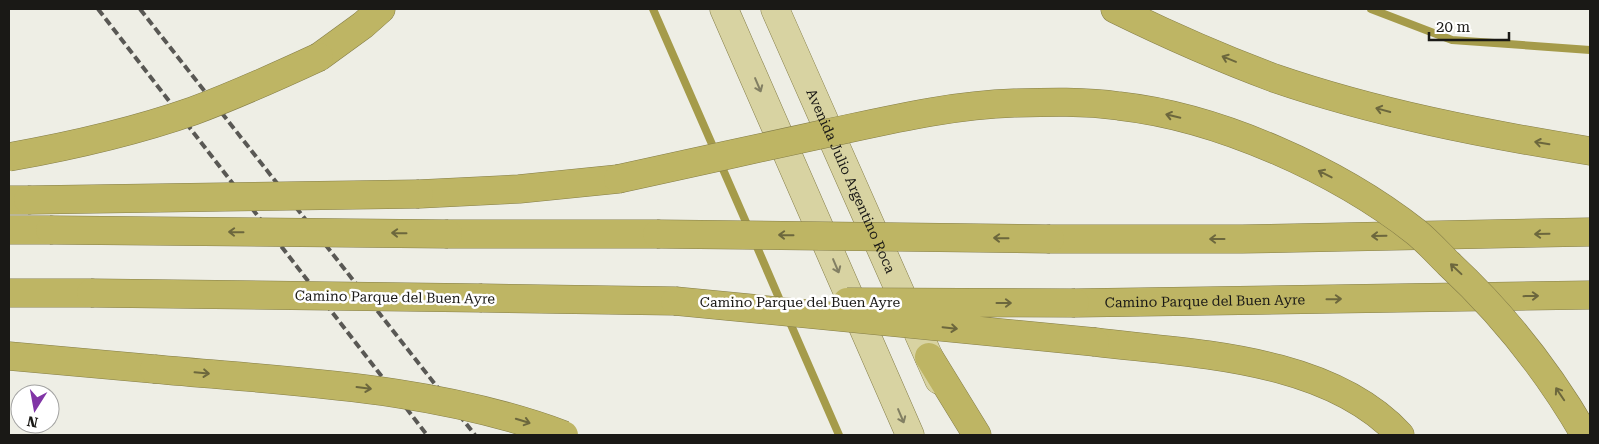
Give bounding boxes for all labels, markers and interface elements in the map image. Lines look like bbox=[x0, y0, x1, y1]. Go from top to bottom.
scale bar bbox=[1429, 10, 1509, 42]
text: 20 m bbox=[1436, 18, 1471, 36]
one-way arrow bbox=[1222, 54, 1237, 64]
one-way arrow bbox=[753, 77, 763, 92]
street label: Avenida Julio Argentino Roca bbox=[803, 86, 899, 276]
one-way arrow bbox=[1376, 105, 1392, 114]
one-way arrow bbox=[1166, 111, 1182, 120]
one-way arrow bbox=[1534, 138, 1550, 148]
one-way arrow bbox=[1317, 169, 1332, 179]
one-way arrow bbox=[229, 227, 245, 237]
one-way arrow bbox=[391, 229, 407, 238]
one-way arrow bbox=[1534, 229, 1550, 238]
one-way arrow bbox=[778, 231, 794, 240]
one-way arrow bbox=[1371, 231, 1388, 241]
one-way arrow bbox=[993, 233, 1010, 243]
one-way arrow bbox=[1209, 234, 1225, 244]
one-way arrow bbox=[832, 258, 842, 273]
one-way arrow bbox=[1449, 263, 1462, 275]
street label: Camino Parque del Buen Ayre bbox=[295, 287, 496, 307]
street label: Camino Parque del Buen Ayre bbox=[1105, 291, 1306, 311]
one-way arrow bbox=[1522, 291, 1539, 301]
street label: Camino Parque del Buen Ayre bbox=[700, 294, 900, 310]
one-way arrow bbox=[1325, 294, 1341, 304]
one-way arrow bbox=[996, 298, 1012, 308]
one-way arrow bbox=[942, 323, 958, 333]
one-way arrow bbox=[194, 369, 210, 378]
one-way arrow bbox=[356, 383, 372, 393]
north arrow bbox=[10, 384, 60, 434]
one-way arrow bbox=[1555, 387, 1565, 401]
one-way arrow bbox=[897, 408, 907, 423]
text: N bbox=[25, 413, 39, 431]
one-way arrow bbox=[515, 417, 530, 426]

